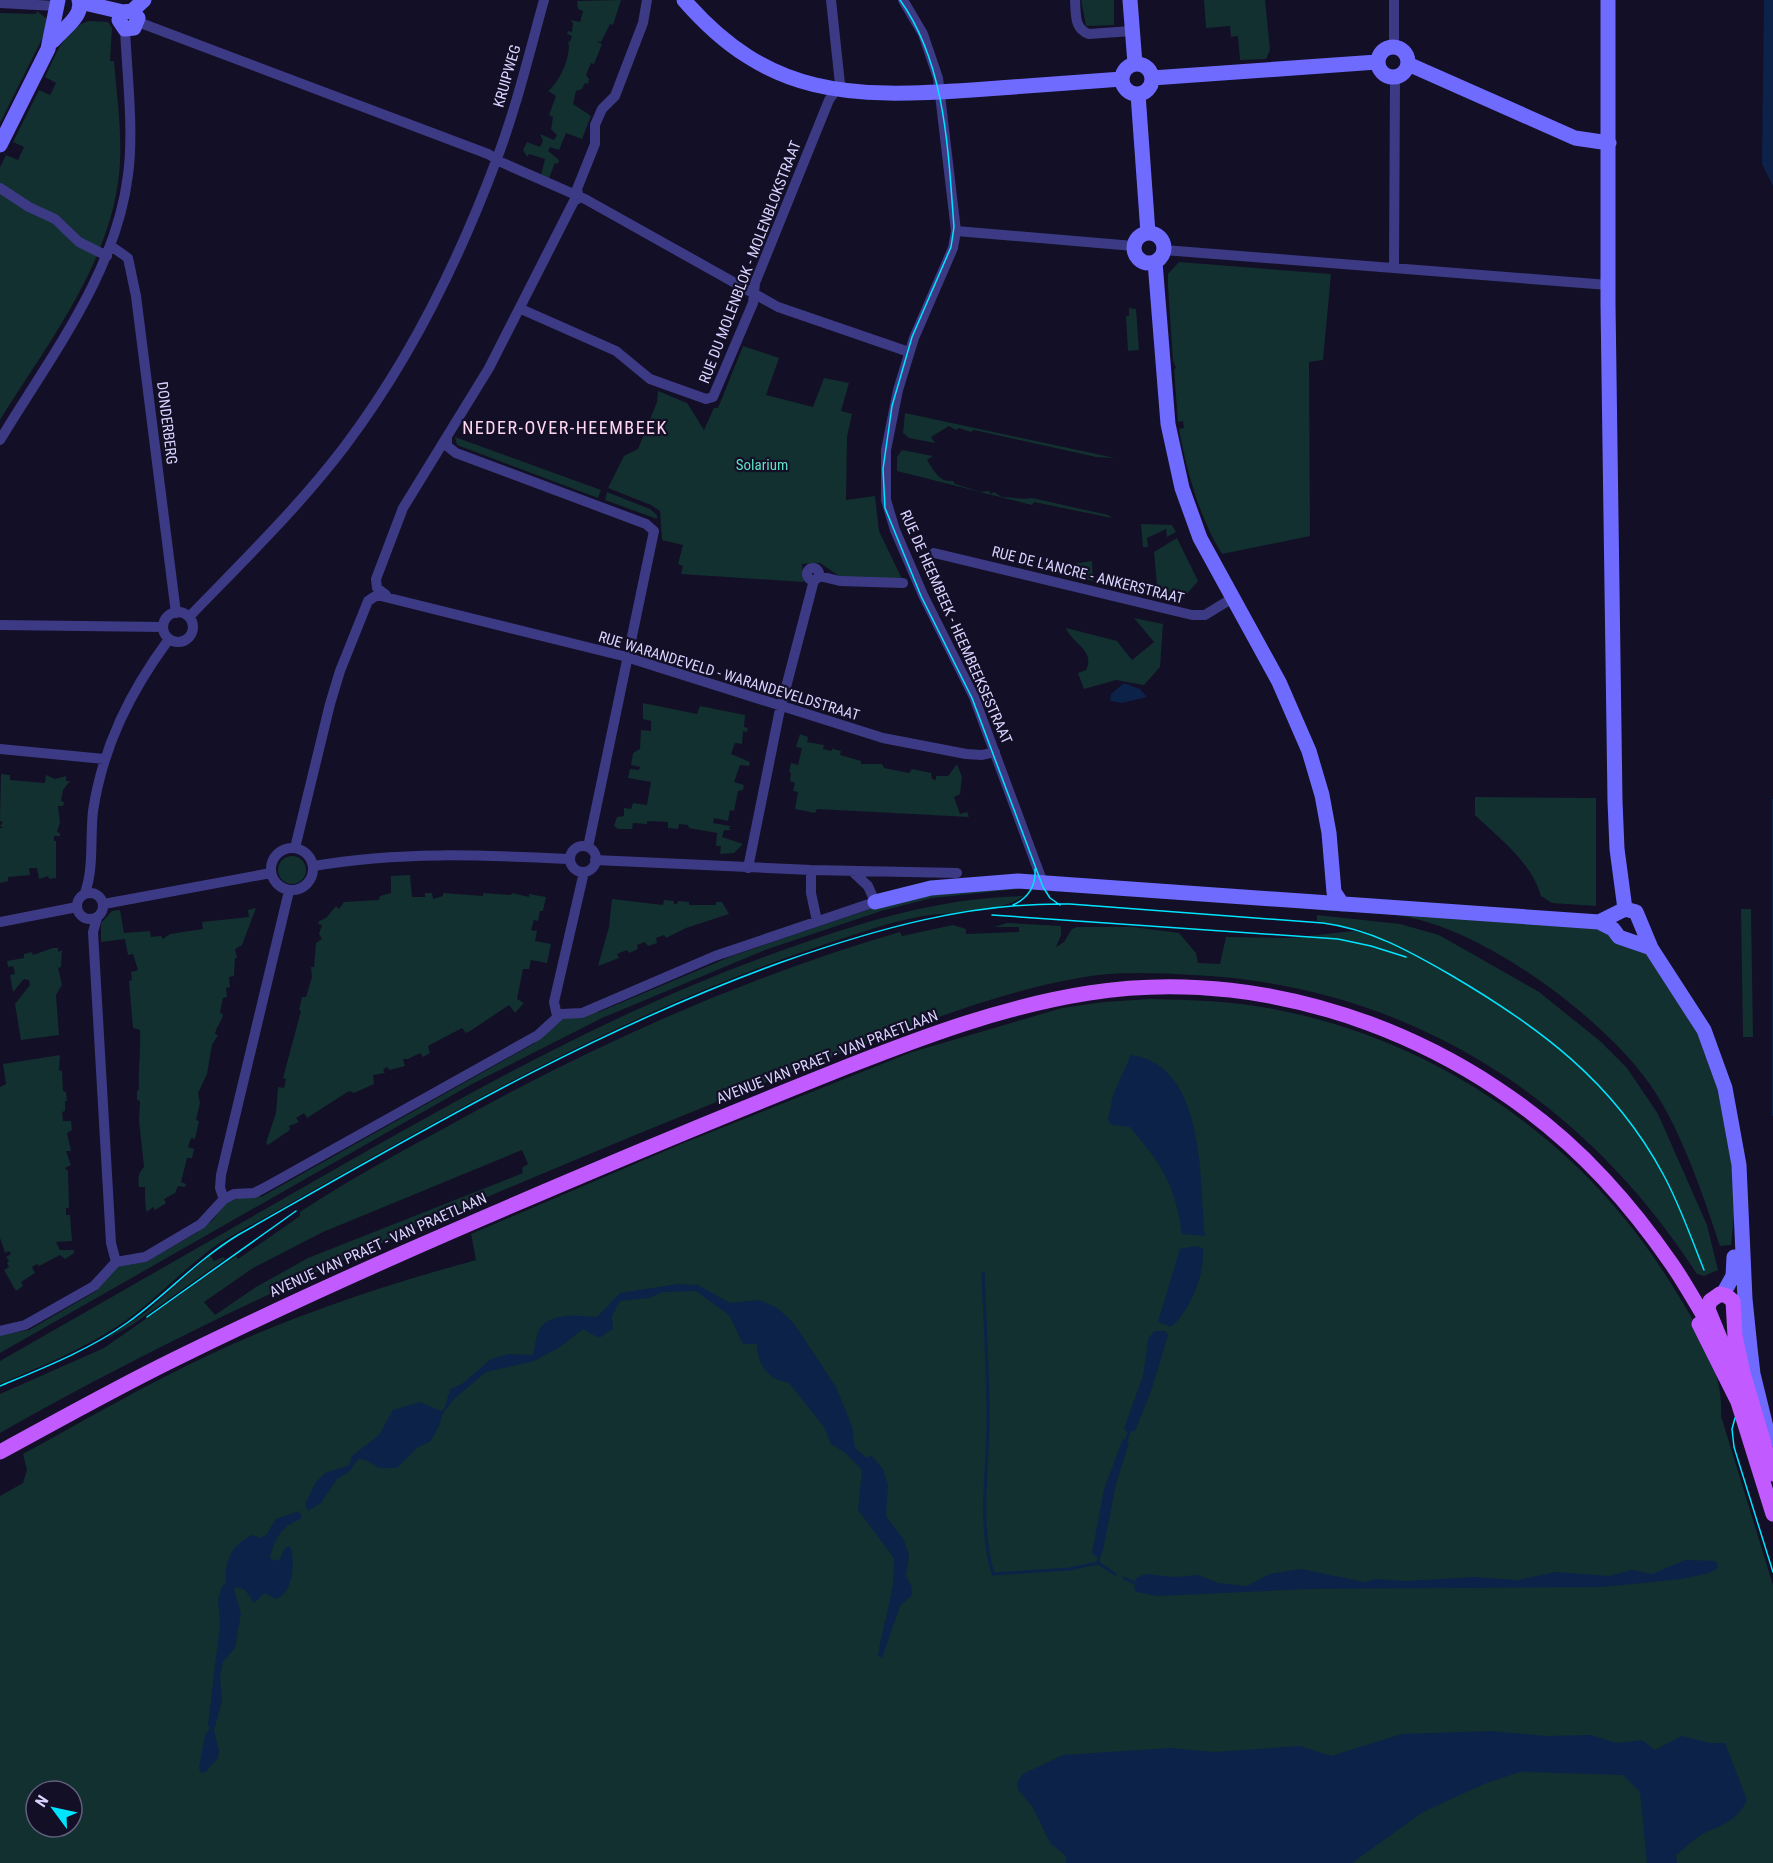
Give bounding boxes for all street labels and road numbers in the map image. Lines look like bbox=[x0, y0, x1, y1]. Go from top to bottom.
street label: KRUIPWEG bbox=[489, 43, 525, 109]
street label: RUE DU MOLENBLOK - MOLENBLOKSTRAAT bbox=[695, 138, 805, 386]
street label: DONDERBERG bbox=[153, 381, 181, 465]
street label: RUE DE HEEMBEEK - HEEMBEEKSESTRAAT bbox=[896, 507, 1016, 747]
street label: RUE DE L'ANCRE - ANKERSTRAAT bbox=[990, 542, 1186, 608]
street label: RUE WARANDEVELD - WARANDEVELDSTRAAT bbox=[596, 628, 862, 724]
street label: AVENUE VAN PRAET - VAN PRAETLAAN bbox=[714, 1006, 940, 1108]
street label: AVENUE VAN PRAET - VAN PRAETLAAN bbox=[267, 1189, 489, 1301]

